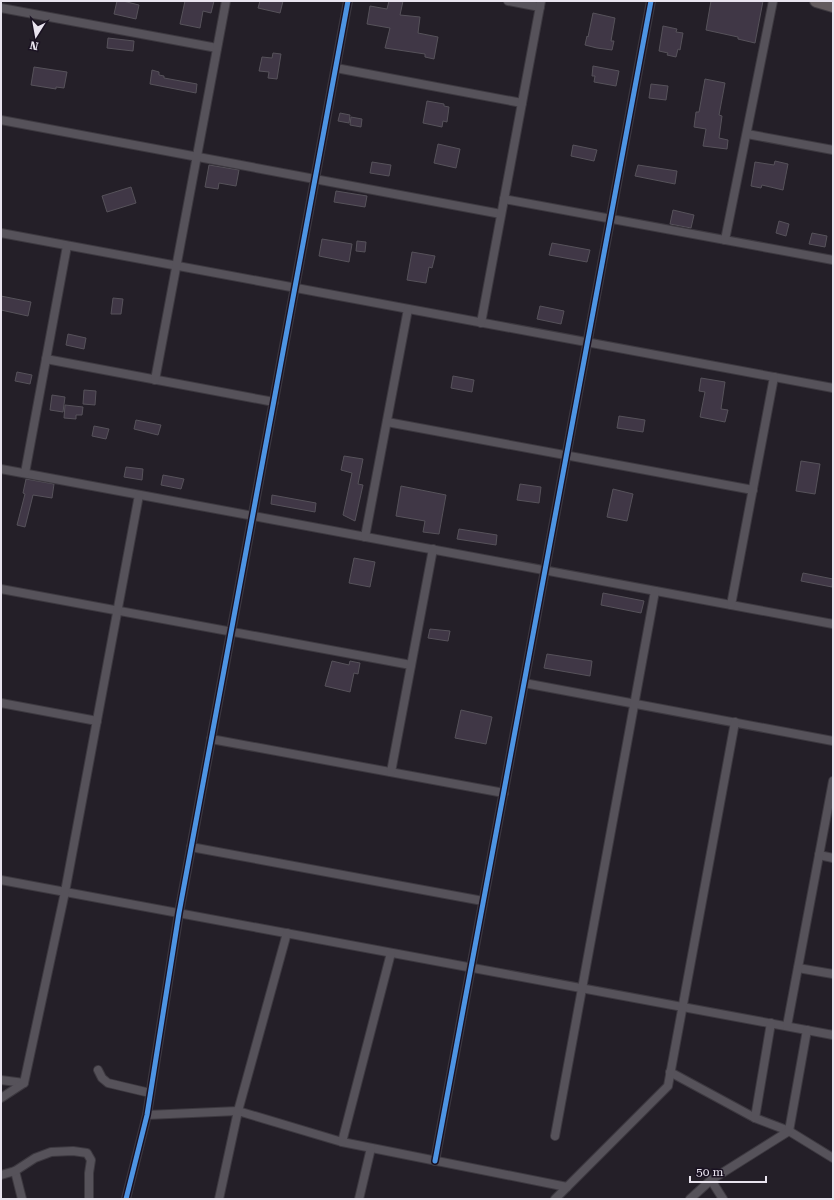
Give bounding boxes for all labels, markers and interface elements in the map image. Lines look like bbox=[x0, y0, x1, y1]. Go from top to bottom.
north arrow bbox=[16, 16, 56, 56]
text: N bbox=[28, 38, 40, 53]
scale bar bbox=[690, 1158, 766, 1184]
text: 50 m bbox=[696, 1165, 723, 1179]

